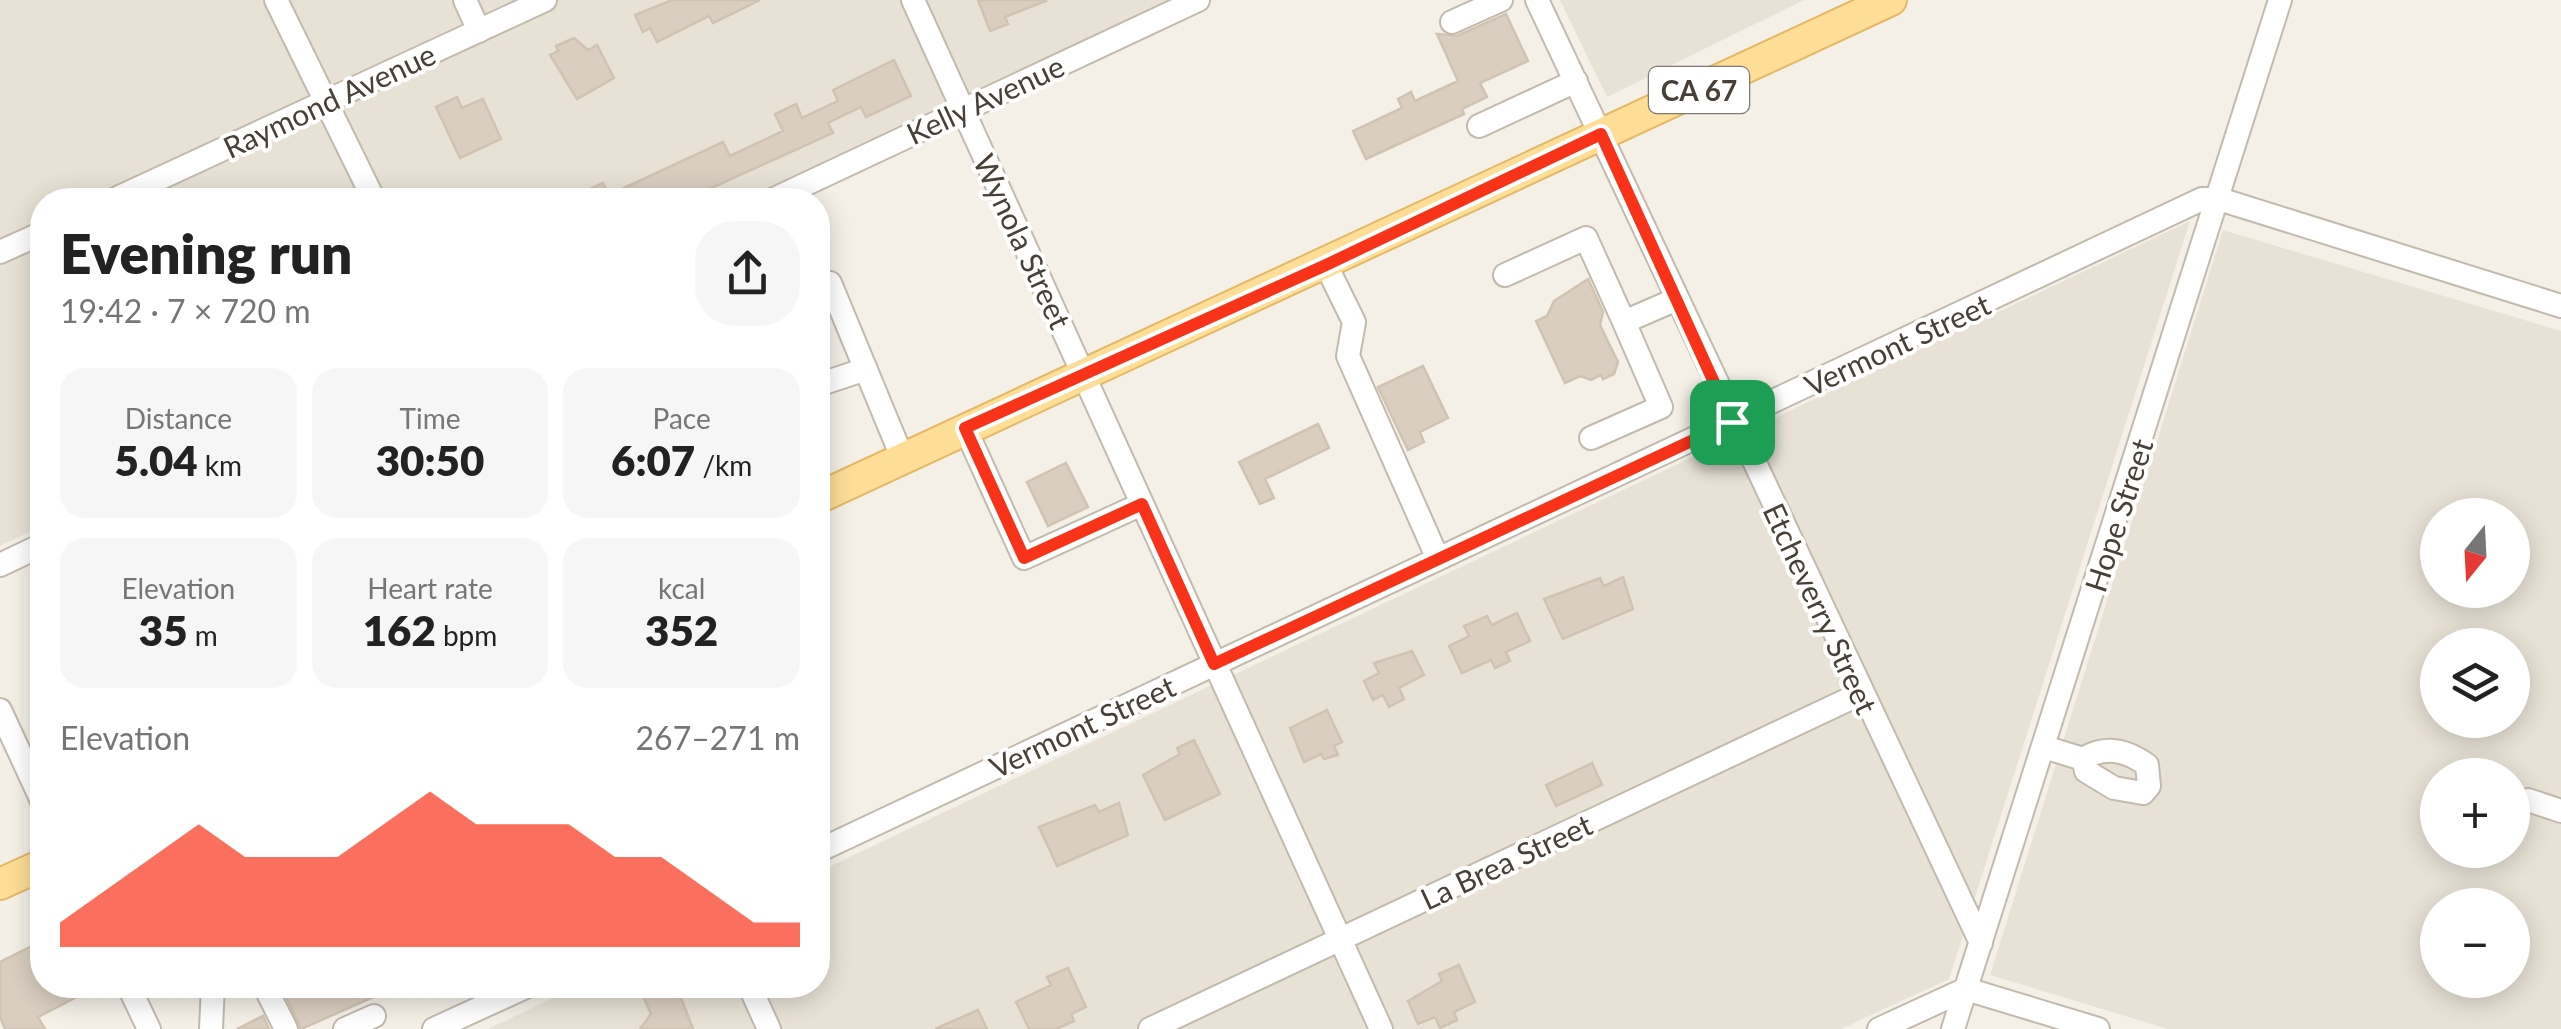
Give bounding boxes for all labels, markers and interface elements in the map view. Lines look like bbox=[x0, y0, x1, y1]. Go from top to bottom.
street label: Raymond Avenue bbox=[217, 35, 441, 165]
street label: Kelly Avenue bbox=[901, 47, 1069, 151]
road number: CA 67 bbox=[1649, 67, 1749, 113]
street label: Wynola Street bbox=[967, 148, 1079, 334]
text: Evening run bbox=[60, 220, 352, 286]
button: share bbox=[695, 221, 800, 326]
street label: Vermont Street bbox=[1799, 285, 1996, 403]
text: 19:42 · 7 × 720 m bbox=[60, 291, 311, 330]
pin bbox=[1690, 380, 1775, 465]
icon: arrive bbox=[1705, 395, 1760, 450]
text: Distance bbox=[125, 401, 232, 435]
text: Time bbox=[400, 401, 460, 435]
text: Pace bbox=[653, 401, 711, 435]
street label: Hope Street bbox=[2076, 434, 2160, 596]
text: 5.04 bbox=[115, 435, 198, 485]
text: 30:50 bbox=[376, 435, 484, 485]
text: 6:07 bbox=[611, 435, 695, 485]
text: km bbox=[198, 448, 242, 482]
text: /km bbox=[695, 448, 752, 482]
street label: Etcheverry Street bbox=[1756, 497, 1886, 719]
north arrow bbox=[2420, 498, 2530, 608]
map controls bbox=[2420, 498, 2530, 998]
text: Elevation bbox=[121, 571, 235, 605]
text: Heart rate bbox=[367, 571, 493, 605]
text: kcal bbox=[658, 571, 705, 605]
text: 35 bbox=[139, 605, 188, 655]
text: 162 bbox=[363, 605, 436, 655]
text: 352 bbox=[645, 605, 718, 655]
text: m bbox=[188, 618, 218, 652]
text: bpm bbox=[436, 618, 497, 652]
button: layers bbox=[2420, 628, 2530, 738]
street label: Vermont Street bbox=[984, 667, 1181, 785]
text: Elevation bbox=[60, 718, 190, 757]
text: 267–271 m bbox=[636, 718, 800, 757]
button: + bbox=[2420, 758, 2530, 868]
street label: La Brea Street bbox=[1415, 806, 1598, 916]
button: − bbox=[2420, 888, 2530, 998]

